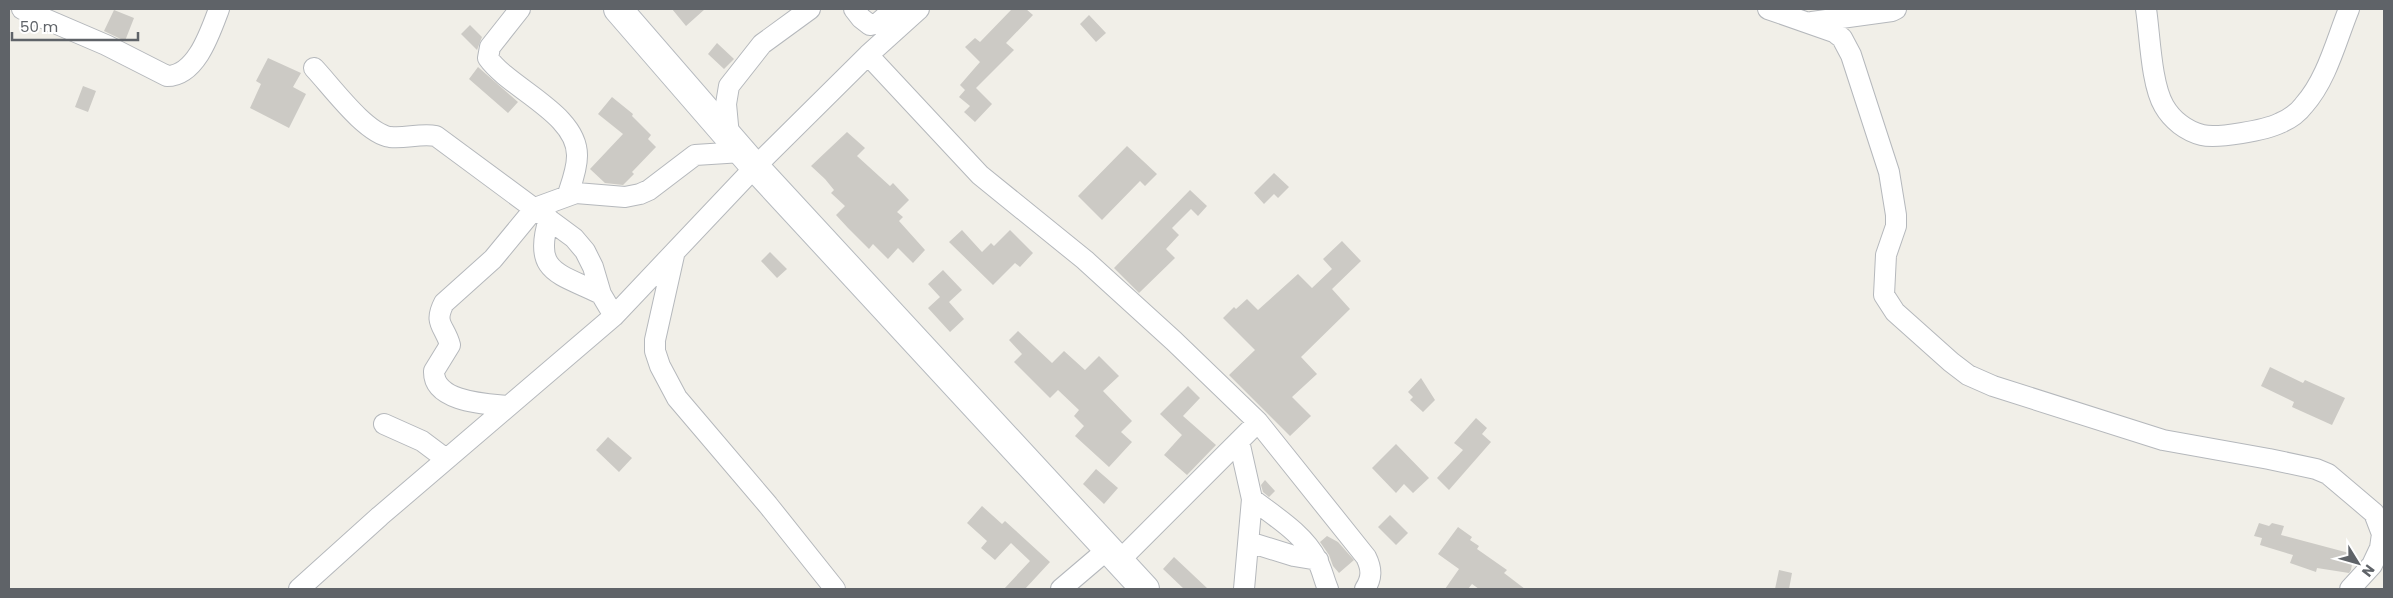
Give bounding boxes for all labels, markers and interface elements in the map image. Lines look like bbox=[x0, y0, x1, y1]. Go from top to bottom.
scale bar bbox=[12, 10, 139, 42]
text: 50 m bbox=[20, 16, 58, 37]
north arrow bbox=[2333, 538, 2383, 588]
text: N bbox=[2357, 561, 2380, 581]

